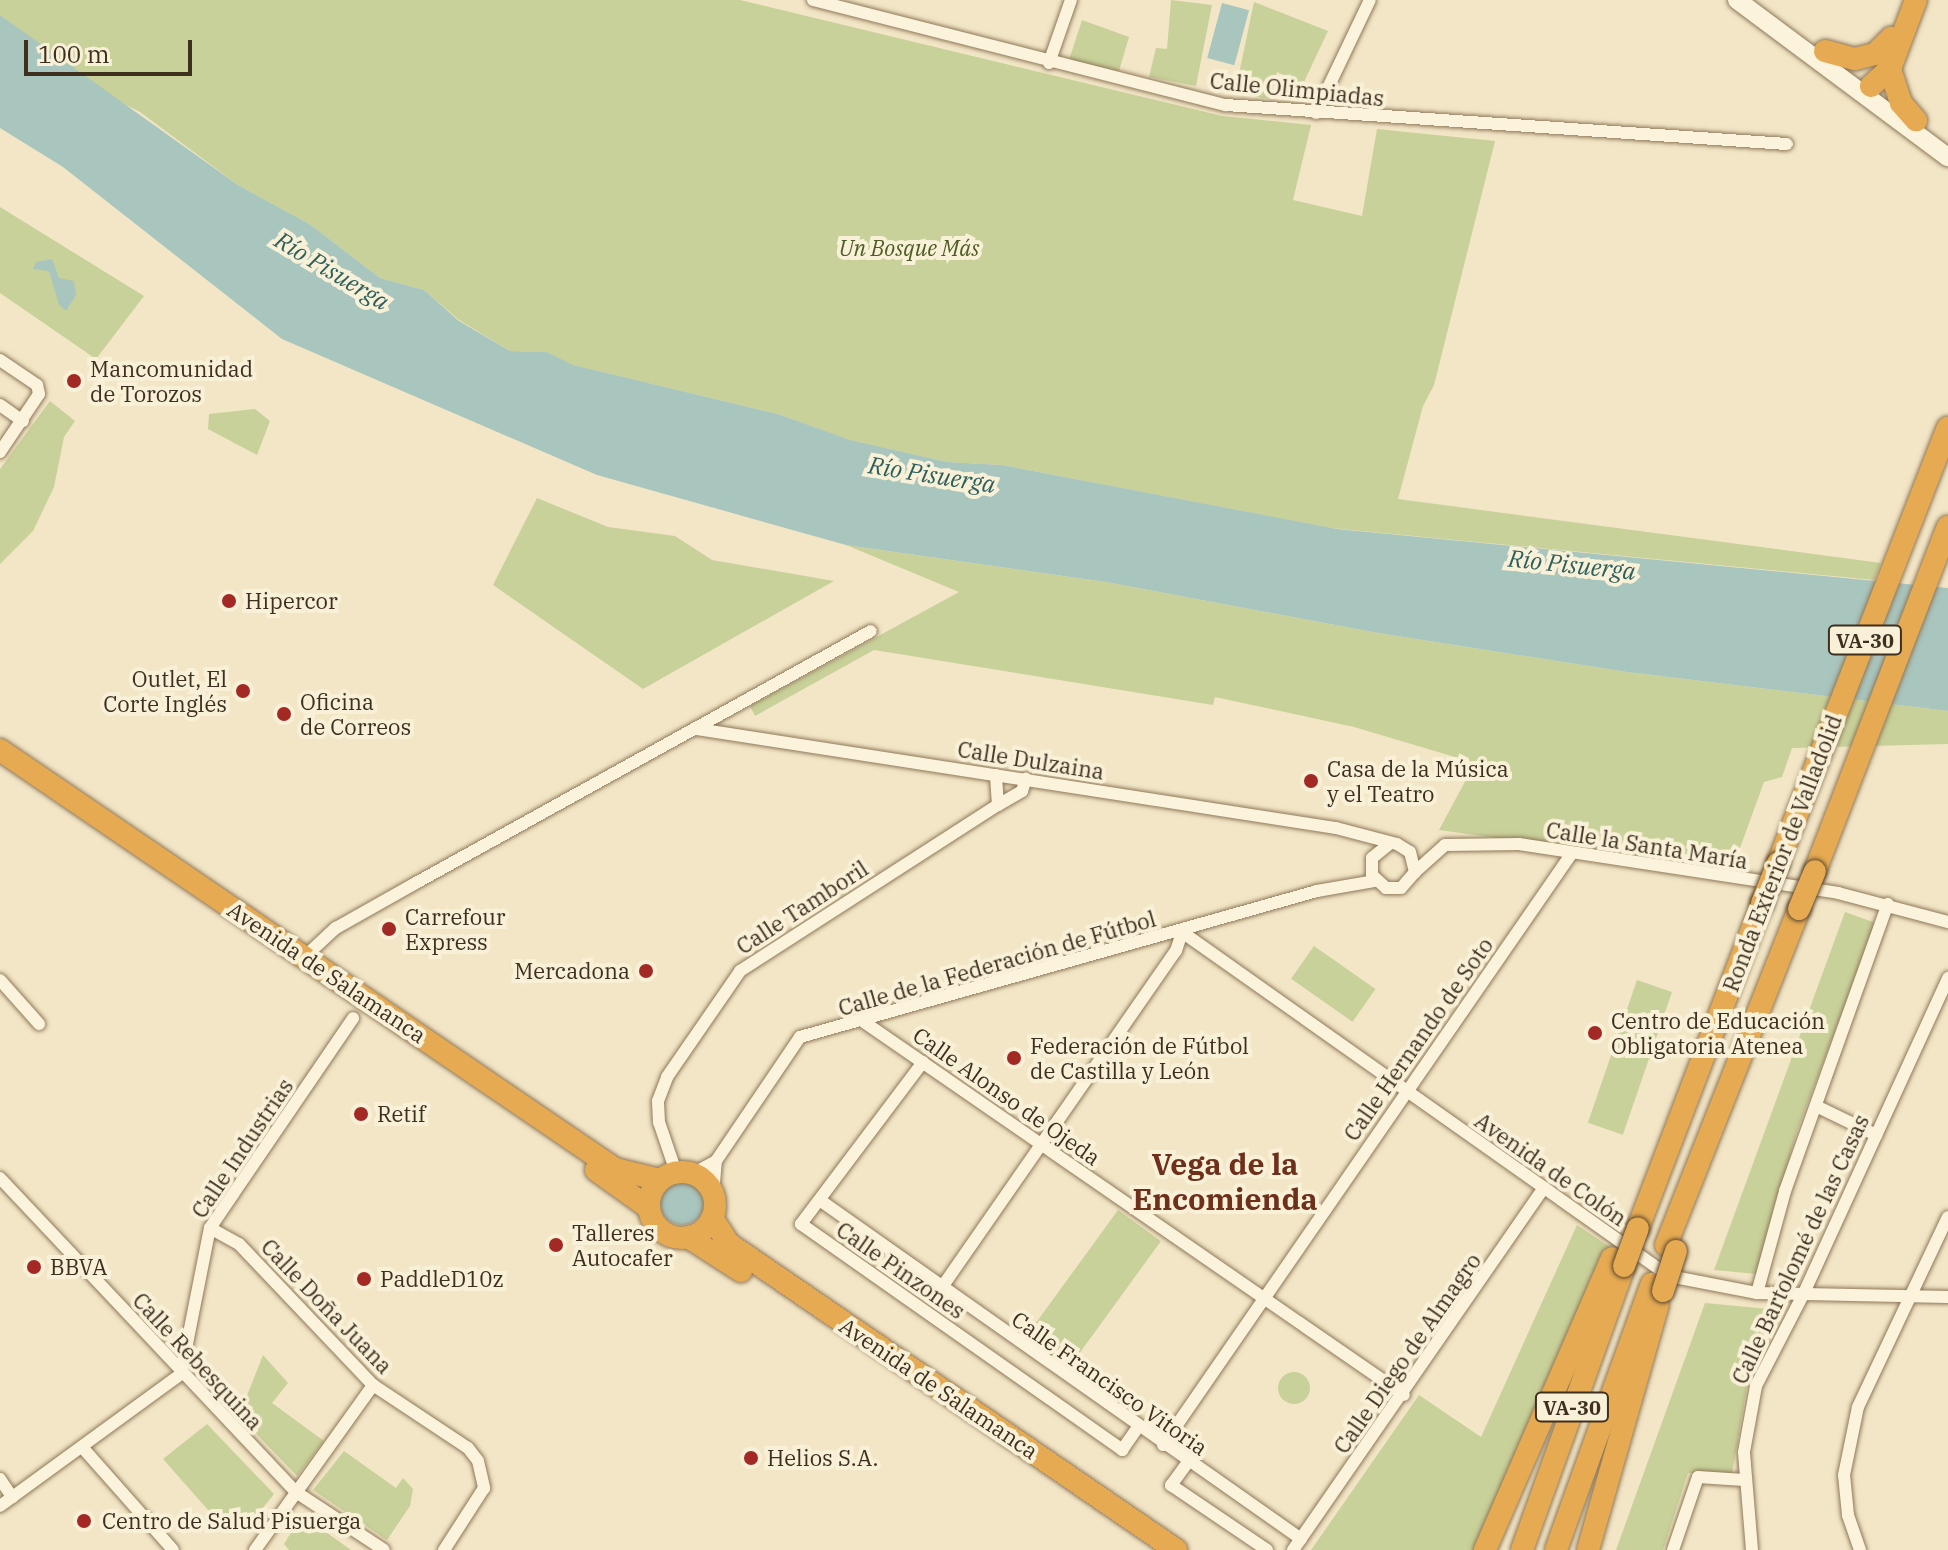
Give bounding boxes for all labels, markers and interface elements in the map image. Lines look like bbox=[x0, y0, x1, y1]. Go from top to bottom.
scale bar bbox=[28, 24, 196, 74]
text: 100 m bbox=[38, 38, 110, 70]
street label: Calle Olimpiadas bbox=[1209, 67, 1385, 111]
water label: Río Pisuerga bbox=[270, 226, 394, 316]
park label: Un Bosque Más bbox=[839, 235, 979, 261]
place label: Mancomunidad de Torozos bbox=[90, 355, 253, 406]
marker: Mancomunidad de Torozos bbox=[65, 372, 83, 390]
water label: Río Pisuerga bbox=[866, 451, 998, 499]
water label: Río Pisuerga bbox=[1507, 544, 1637, 586]
place label: Hipercor bbox=[245, 588, 338, 614]
marker: Hipercor bbox=[220, 592, 238, 610]
road number: VA-30 bbox=[1827, 624, 1903, 656]
place label: Outlet, El Corte Inglés bbox=[103, 665, 227, 716]
marker: Outlet, El Corte Inglés bbox=[234, 682, 252, 700]
place label: Oficina de Correos bbox=[300, 688, 411, 740]
marker: Oficina de Correos bbox=[275, 705, 293, 723]
street label: Ronda Exterior de Valladolid bbox=[1717, 711, 1847, 995]
street label: Calle Dulzaina bbox=[956, 735, 1106, 785]
place label: Casa de la Música y el Teatro bbox=[1327, 755, 1509, 806]
marker: Casa de la Música y el Teatro bbox=[1302, 772, 1320, 790]
street label: Calle la Santa María bbox=[1544, 816, 1750, 874]
street label: Calle Tamboril bbox=[731, 855, 873, 959]
street label: Avenida de Salamanca bbox=[223, 896, 431, 1048]
place label: Carrefour Express bbox=[405, 903, 506, 954]
street label: Calle de la Federación de Fútbol bbox=[835, 905, 1159, 1021]
marker: Carrefour Express bbox=[380, 920, 398, 938]
street label: Calle Hernando de Soto bbox=[1338, 932, 1498, 1146]
place label: Mercadona bbox=[514, 958, 630, 984]
marker: Mercadona bbox=[637, 962, 655, 980]
place label: Centro de Educación Obligatoria Atenea bbox=[1611, 1007, 1825, 1058]
street label: Calle Alonso de Ojeda bbox=[908, 1021, 1106, 1171]
marker: Centro de Educación Obligatoria Atenea bbox=[1586, 1024, 1604, 1042]
place label: Federación de Fútbol de Castilla y León bbox=[1030, 1032, 1249, 1084]
marker: Federación de Fútbol de Castilla y León bbox=[1005, 1049, 1023, 1067]
street label: Calle Industrias bbox=[186, 1073, 298, 1223]
place label: Retif bbox=[377, 1101, 425, 1127]
marker: Retif bbox=[352, 1105, 370, 1123]
street label: Avenida de Colón bbox=[1470, 1107, 1632, 1231]
street label: Calle Bartolomé de las Casas bbox=[1726, 1110, 1874, 1388]
district label: Vega de la Encomienda bbox=[1132, 1146, 1318, 1216]
street label: Calle Pinzones bbox=[832, 1216, 970, 1324]
place label: Talleres Autocafer bbox=[572, 1219, 673, 1270]
street label: Calle Doña Juana bbox=[256, 1233, 398, 1379]
marker: Talleres Autocafer bbox=[547, 1236, 565, 1254]
street label: Calle Diego de Almagro bbox=[1328, 1248, 1486, 1458]
place label: BBVA bbox=[50, 1254, 107, 1280]
marker: BBVA bbox=[25, 1258, 43, 1276]
place label: PaddleD10z bbox=[380, 1266, 504, 1292]
marker: PaddleD10z bbox=[355, 1270, 373, 1288]
street label: Calle Rebesquina bbox=[128, 1287, 268, 1435]
street label: Calle Francisco Vitoria bbox=[1007, 1305, 1213, 1461]
street label: Avenida de Salamanca bbox=[835, 1312, 1043, 1464]
road number: VA-30 bbox=[1534, 1391, 1610, 1423]
place label: Helios S.A. bbox=[767, 1445, 878, 1471]
marker: Helios S.A. bbox=[742, 1449, 760, 1467]
place label: Centro de Salud Pisuerga bbox=[102, 1508, 361, 1534]
marker: Centro de Salud Pisuerga bbox=[73, 1510, 95, 1532]

